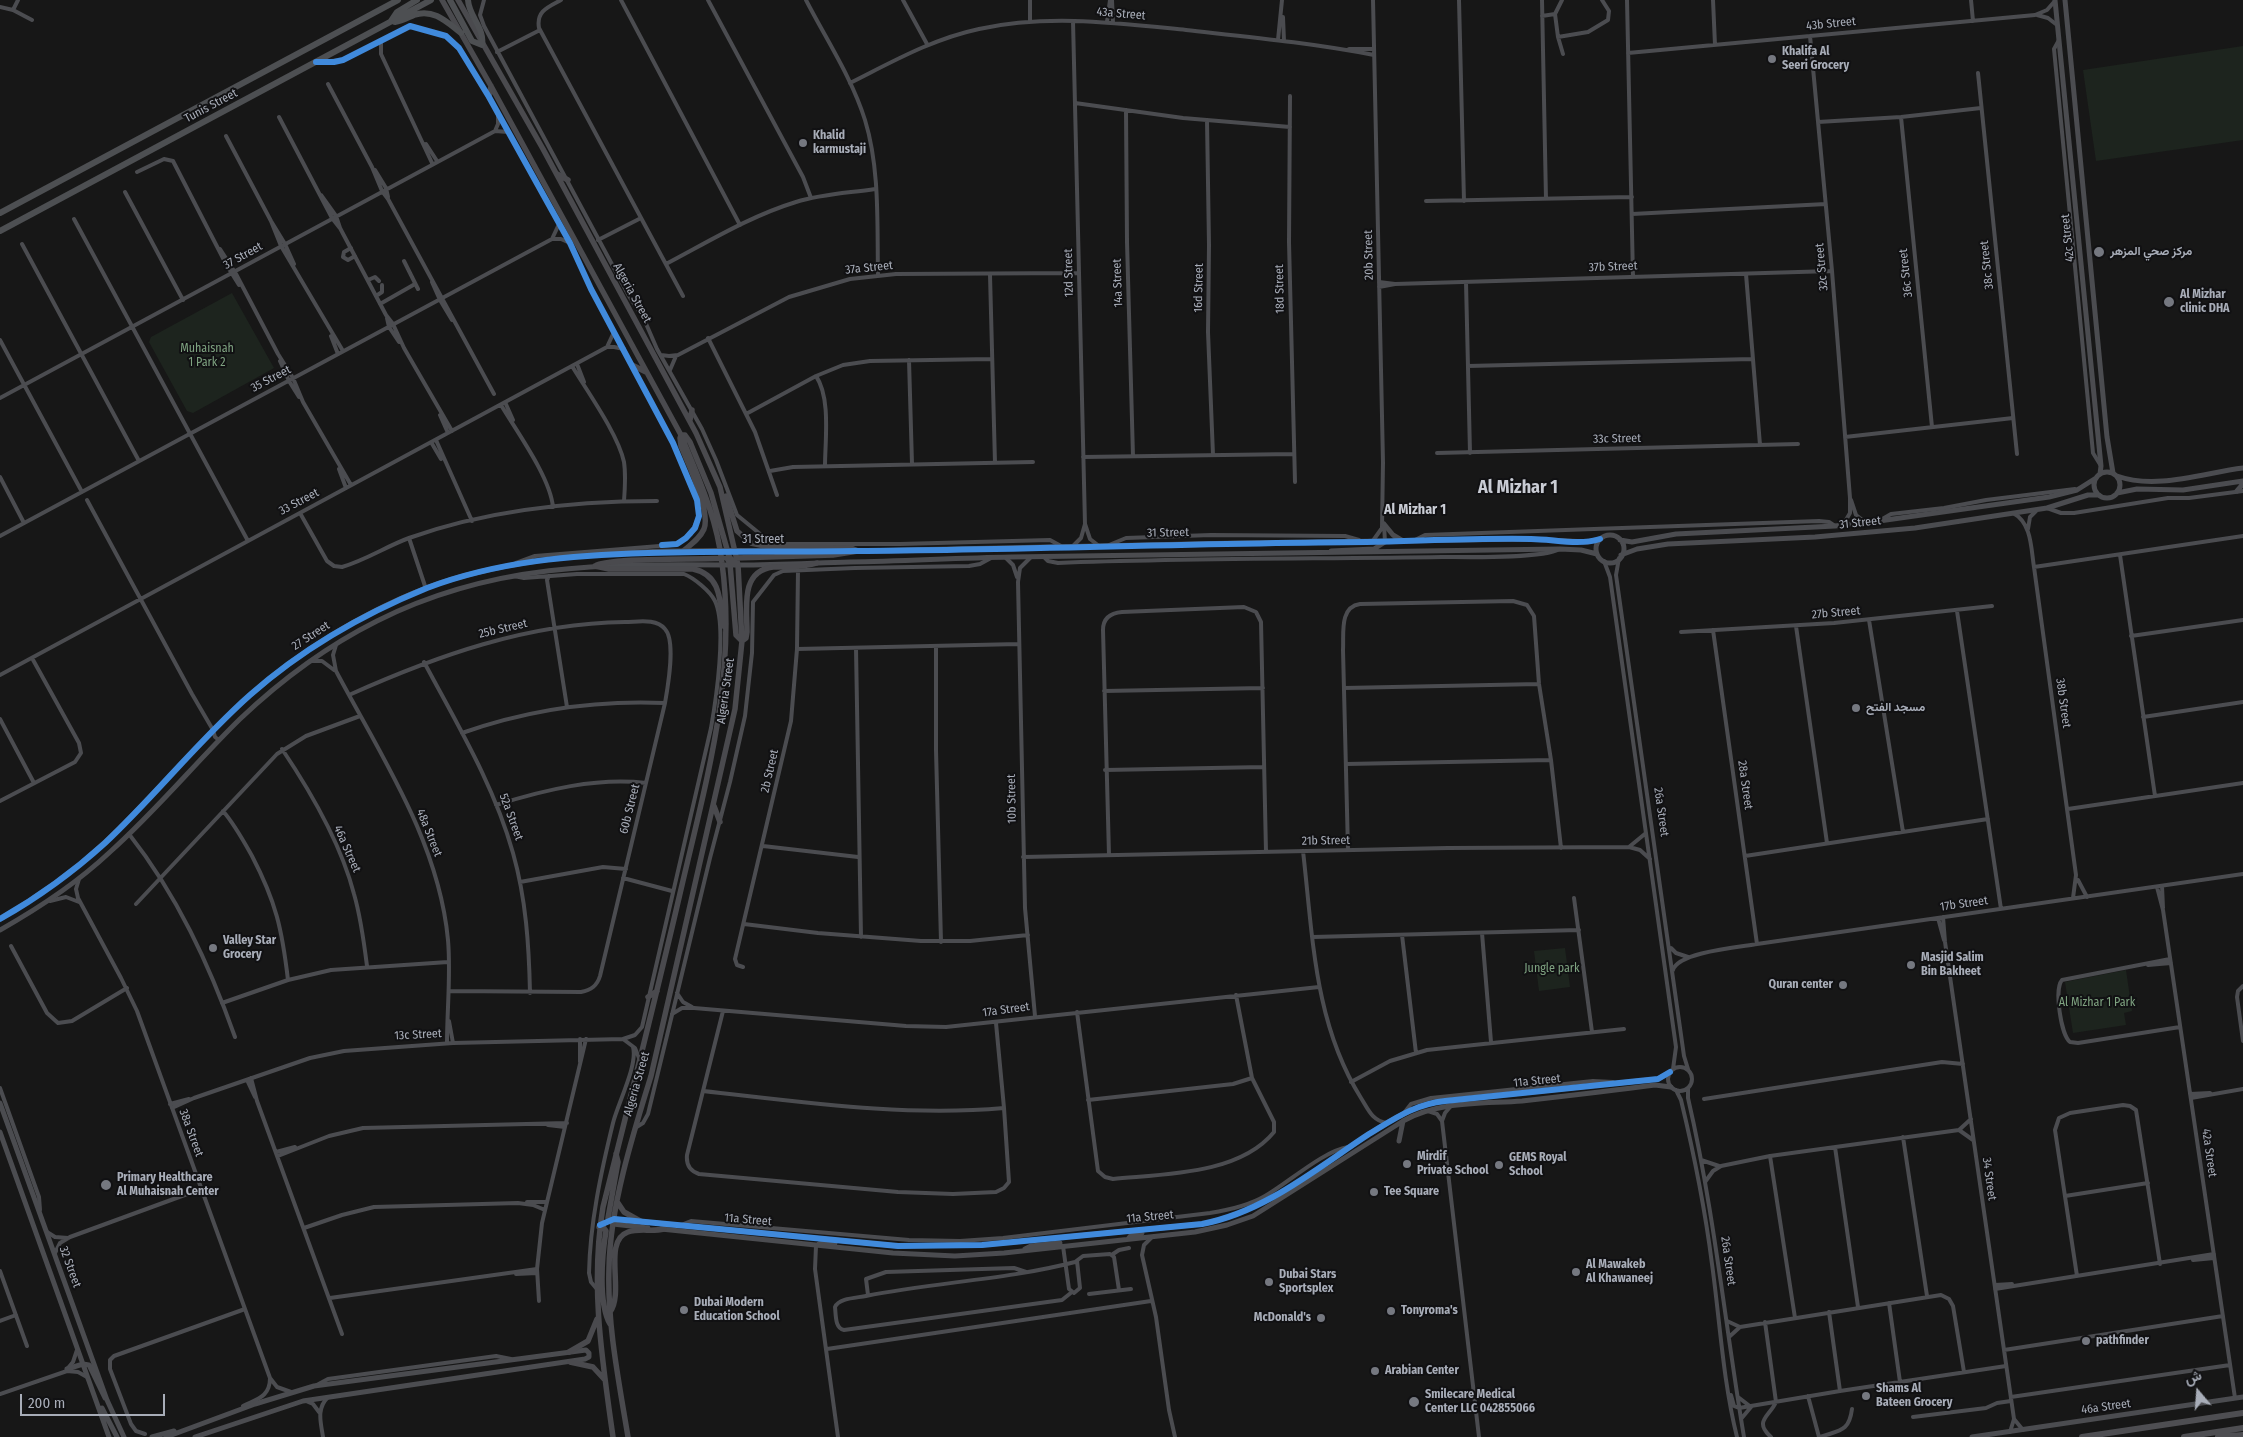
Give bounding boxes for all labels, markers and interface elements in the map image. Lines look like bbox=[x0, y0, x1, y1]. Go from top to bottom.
street label: 43a Street bbox=[1096, 5, 1146, 23]
street label: 43b Street bbox=[1806, 14, 1856, 34]
place label: Khalifa Al Seeri Grocery bbox=[1782, 45, 1849, 73]
marker: Khalifa Al Seeri Grocery bbox=[1766, 53, 1778, 65]
street label: Tunis Street bbox=[182, 86, 240, 126]
place label: Khalid karmustaji bbox=[813, 129, 866, 157]
marker: Khalid karmustaji bbox=[797, 137, 809, 149]
street label: 42c Street bbox=[2058, 213, 2078, 263]
street label: 20b Street bbox=[1361, 230, 1377, 280]
street label: 37 Street bbox=[221, 239, 265, 273]
street label: 38c Street bbox=[1977, 240, 1997, 290]
street label: 32c Street bbox=[1813, 243, 1831, 291]
marker: مركز صحي المزهر bbox=[2092, 245, 2106, 259]
place label: مركز صحي المزهر bbox=[2110, 245, 2192, 259]
street label: 36c Street bbox=[1896, 248, 1916, 298]
street label: 12d Street bbox=[1061, 249, 1077, 297]
street label: 37a Street bbox=[844, 258, 894, 278]
street label: 14a Street bbox=[1110, 258, 1126, 308]
street label: 37b Street bbox=[1588, 259, 1638, 275]
street label: Algeria Street bbox=[610, 261, 654, 325]
street label: 16d Street bbox=[1191, 263, 1207, 313]
street label: 18d Street bbox=[1272, 264, 1288, 314]
place label: Al Mizhar clinic DHA bbox=[2180, 288, 2230, 316]
marker: Al Mizhar clinic DHA bbox=[2162, 295, 2176, 309]
park label: Muhaisnah 1 Park 2 bbox=[180, 342, 234, 370]
street label: 35 Street bbox=[249, 362, 293, 396]
street label: 33c Street bbox=[1593, 431, 1641, 447]
district label: Al Mizhar 1 bbox=[1478, 477, 1558, 499]
street label: 33 Street bbox=[277, 486, 321, 518]
district label: Al Mizhar 1 bbox=[1384, 502, 1446, 518]
street label: 31 Street bbox=[1838, 514, 1882, 532]
street label: 31 Street bbox=[1147, 525, 1189, 541]
street label: 31 Street bbox=[742, 533, 784, 547]
street label: 27b Street bbox=[1811, 604, 1861, 622]
street label: 25b Street bbox=[477, 616, 529, 642]
street label: 27 Street bbox=[289, 618, 333, 654]
street label: Algeria Street bbox=[714, 657, 738, 725]
street label: 38b Street bbox=[2052, 677, 2074, 729]
place label: مسجد الفتح bbox=[1866, 701, 1925, 715]
marker: مسجد الفتح bbox=[1850, 702, 1862, 714]
street label: 2b Street bbox=[758, 748, 782, 794]
street label: 28a Street bbox=[1734, 759, 1756, 811]
street label: 10b Street bbox=[1004, 774, 1020, 824]
street label: 60b Street bbox=[617, 783, 643, 835]
street label: 26a Street bbox=[1650, 787, 1672, 837]
street label: 52a Street bbox=[496, 792, 526, 842]
street label: 48a Street bbox=[413, 807, 445, 859]
street label: 46a Street bbox=[330, 823, 364, 875]
street label: 21b Street bbox=[1302, 833, 1350, 849]
street label: 17b Street bbox=[1939, 894, 1989, 914]
place label: Valley Star Grocery bbox=[223, 934, 276, 962]
marker: Valley Star Grocery bbox=[207, 942, 219, 954]
place label: Masjid Salim Bin Bakheet bbox=[1921, 951, 1984, 979]
marker: Masjid Salim Bin Bakheet bbox=[1905, 959, 1917, 971]
park label: Jungle park bbox=[1524, 962, 1580, 976]
place label: Quran center bbox=[1769, 978, 1833, 992]
marker: Quran center bbox=[1837, 979, 1849, 991]
park label: Al Mizhar 1 Park bbox=[2059, 996, 2135, 1010]
street label: 17a Street bbox=[982, 1000, 1030, 1020]
street label: 13c Street bbox=[394, 1027, 442, 1043]
street label: Algeria Street bbox=[621, 1050, 653, 1118]
street label: 11a Street bbox=[1513, 1071, 1561, 1091]
street label: 38a Street bbox=[176, 1107, 206, 1159]
street label: 42a Street bbox=[2198, 1128, 2220, 1178]
place label: Mirdif Private School bbox=[1417, 1150, 1489, 1178]
place label: GEMS Royal School bbox=[1509, 1151, 1566, 1179]
street label: 34 Street bbox=[1979, 1156, 1999, 1202]
marker: Mirdif Private School bbox=[1401, 1158, 1413, 1170]
marker: GEMS Royal School bbox=[1493, 1159, 1505, 1171]
place label: Primary Healthcare Al Muhaisnah Center bbox=[117, 1171, 219, 1199]
marker: Primary Healthcare Al Muhaisnah Center bbox=[99, 1178, 113, 1192]
place label: Tee Square bbox=[1384, 1185, 1439, 1199]
marker: Tee Square bbox=[1368, 1186, 1380, 1198]
street label: 11a Street bbox=[1126, 1208, 1174, 1226]
street label: 11a Street bbox=[724, 1211, 772, 1229]
street label: 26a Street bbox=[1717, 1236, 1739, 1286]
street label: 32 Street bbox=[56, 1244, 84, 1290]
place label: Al Mawakeb Al Khawaneej bbox=[1586, 1258, 1653, 1286]
marker: Al Mawakeb Al Khawaneej bbox=[1570, 1266, 1582, 1278]
place label: Dubai Stars Sportsplex bbox=[1279, 1268, 1336, 1296]
marker: Dubai Stars Sportsplex bbox=[1263, 1276, 1275, 1288]
place label: Dubai Modern Education School bbox=[694, 1296, 780, 1324]
marker: Dubai Modern Education School bbox=[678, 1304, 690, 1316]
place label: Tonyroma's bbox=[1401, 1304, 1458, 1318]
marker: Tonyroma's bbox=[1385, 1305, 1397, 1317]
place label: McDonald's bbox=[1254, 1311, 1311, 1325]
marker: McDonald's bbox=[1315, 1312, 1327, 1324]
place label: pathfinder bbox=[2096, 1334, 2149, 1348]
marker: pathfinder bbox=[2080, 1335, 2092, 1347]
place label: Arabian Center bbox=[1385, 1364, 1459, 1378]
marker: Arabian Center bbox=[1369, 1365, 1381, 1377]
north arrow bbox=[2173, 1367, 2223, 1417]
text: ش bbox=[2183, 1367, 2204, 1388]
place label: Shams Al Bateen Grocery bbox=[1876, 1382, 1952, 1410]
scale bar bbox=[22, 1384, 168, 1416]
place label: Smilecare Medical Center LLC 042855066 bbox=[1425, 1388, 1535, 1416]
marker: Shams Al Bateen Grocery bbox=[1860, 1390, 1872, 1402]
text: 200 m bbox=[28, 1394, 65, 1412]
marker: Smilecare Medical Center LLC 042855066 bbox=[1407, 1395, 1421, 1409]
street label: 46a Street bbox=[2080, 1396, 2132, 1418]

